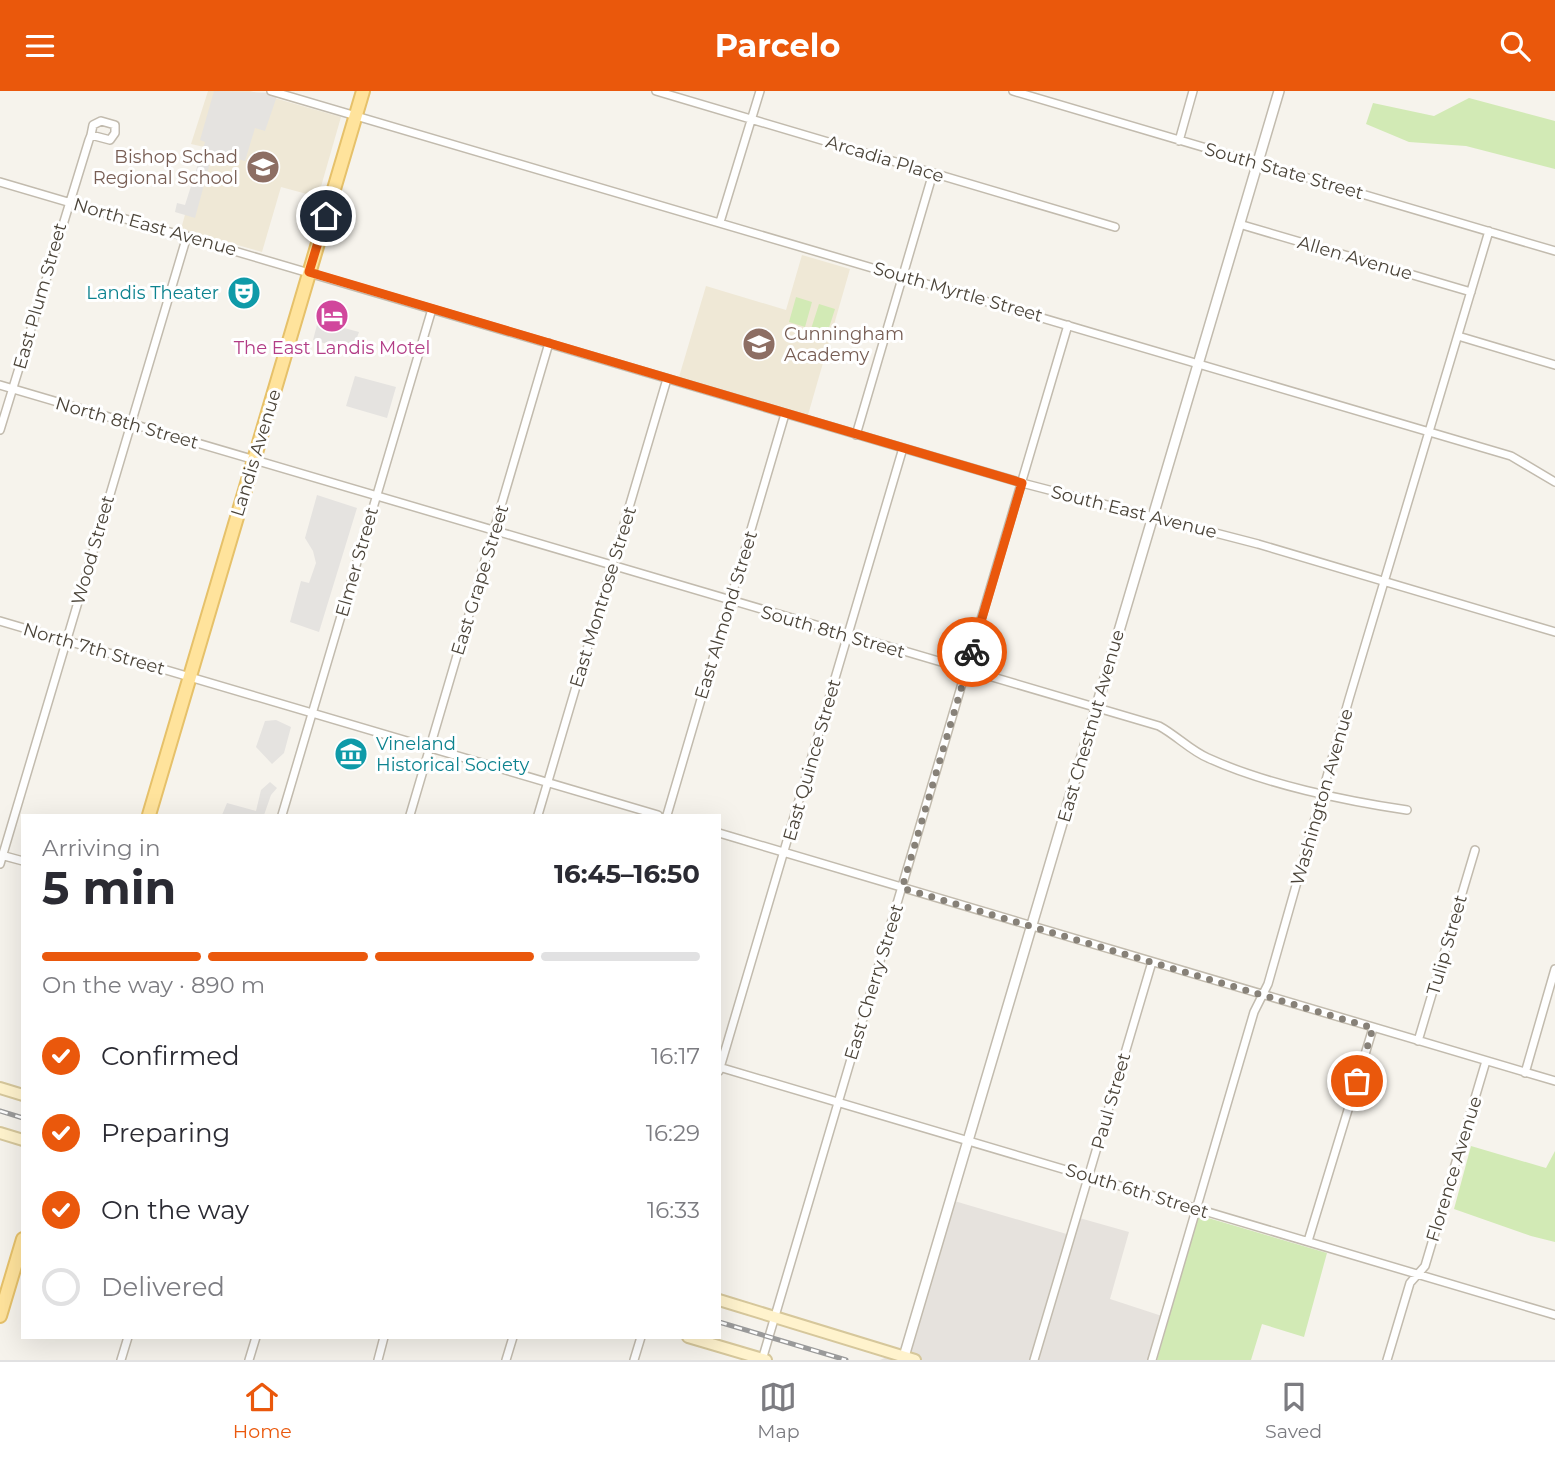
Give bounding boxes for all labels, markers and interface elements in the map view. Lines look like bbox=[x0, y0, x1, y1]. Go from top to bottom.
text: Parcelo bbox=[715, 26, 840, 65]
icon: menu bbox=[21, 27, 59, 65]
icon: search bbox=[1496, 27, 1534, 65]
street label: Arcadia Place bbox=[823, 131, 947, 187]
street label: South State Street bbox=[1202, 138, 1366, 204]
place label: Bishop Schad Regional School bbox=[93, 146, 238, 189]
school or university icon: Bishop Schad Regional School bbox=[244, 148, 282, 186]
pin bbox=[296, 186, 356, 246]
street label: North East Avenue bbox=[71, 193, 239, 261]
icon: home bbox=[307, 197, 345, 235]
street label: East Plum Street bbox=[9, 220, 71, 372]
street label: Allen Avenue bbox=[1295, 231, 1415, 285]
street label: South Myrtle Street bbox=[871, 257, 1045, 327]
theatre icon: Landis Theater bbox=[225, 274, 263, 312]
place label: Landis Theater bbox=[86, 282, 219, 304]
hotel icon: The East Landis Motel bbox=[313, 297, 351, 335]
place label: Cunningham Academy bbox=[784, 323, 904, 366]
school or university icon: Cunningham Academy bbox=[740, 325, 778, 363]
place label: The East Landis Motel bbox=[234, 337, 430, 359]
street label: Landis Avenue bbox=[226, 387, 286, 519]
street label: North 8th Street bbox=[53, 392, 201, 454]
street label: South East Avenue bbox=[1049, 481, 1219, 543]
street label: Wood Street bbox=[67, 493, 119, 607]
street label: East Grape Street bbox=[447, 502, 513, 658]
street label: East Montrose Street bbox=[565, 504, 641, 690]
street label: Elmer Street bbox=[331, 505, 383, 619]
street label: East Almond Street bbox=[690, 528, 762, 702]
street label: South 8th Street bbox=[758, 601, 908, 663]
courier bbox=[937, 617, 1007, 687]
street label: North 7th Street bbox=[21, 618, 167, 680]
street label: East Chestnut Avenue bbox=[1053, 627, 1129, 825]
icon: bike bbox=[953, 633, 991, 671]
street label: East Quince Street bbox=[778, 676, 846, 844]
street label: Washington Avenue bbox=[1286, 706, 1358, 888]
place label: Vineland Historical Society bbox=[376, 733, 529, 776]
museum icon: Vineland Historical Society bbox=[332, 735, 370, 773]
text: Arriving in bbox=[42, 834, 161, 862]
text: 16:45–16:50 bbox=[554, 858, 700, 890]
text: 5 min bbox=[42, 859, 176, 916]
street label: Tulip Street bbox=[1422, 892, 1472, 998]
street label: East Cherry Street bbox=[840, 901, 908, 1063]
text: On the way · 890 m bbox=[42, 971, 265, 999]
icon: check bbox=[42, 1037, 80, 1075]
text: Confirmed bbox=[101, 1040, 240, 1072]
text: 16:17 bbox=[651, 1042, 700, 1070]
street label: Paul Street bbox=[1087, 1050, 1135, 1152]
pin bbox=[1327, 1051, 1387, 1111]
icon: bag bbox=[1338, 1062, 1376, 1100]
street label: Florence Avenue bbox=[1421, 1093, 1487, 1244]
icon: check bbox=[42, 1114, 80, 1152]
text: Preparing bbox=[101, 1117, 230, 1149]
text: 16:29 bbox=[646, 1119, 700, 1147]
street label: South 6th Street bbox=[1063, 1159, 1211, 1223]
icon: check bbox=[42, 1191, 80, 1229]
text: On the way bbox=[101, 1194, 249, 1226]
text: 16:33 bbox=[647, 1196, 700, 1224]
text: Delivered bbox=[101, 1271, 225, 1303]
tab: Home bbox=[233, 1378, 292, 1443]
tab: Map bbox=[757, 1378, 800, 1443]
tab: Saved bbox=[1265, 1378, 1322, 1443]

